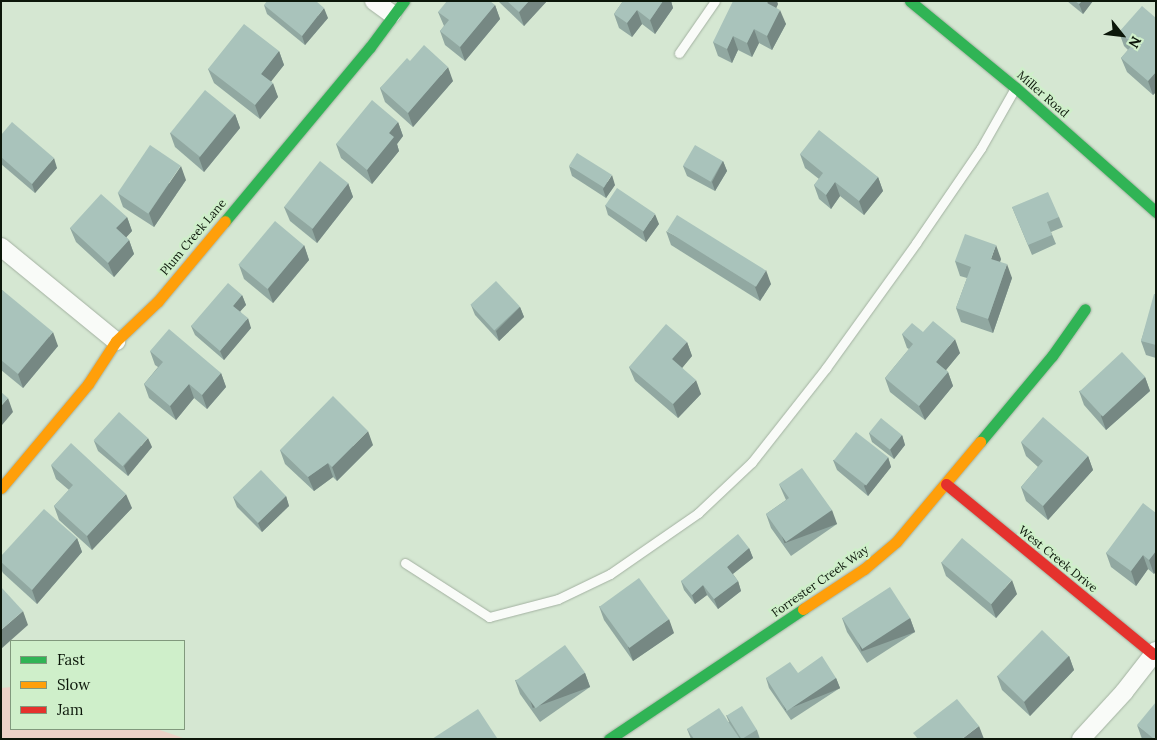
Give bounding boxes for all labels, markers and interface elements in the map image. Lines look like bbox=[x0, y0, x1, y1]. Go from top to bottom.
north arrow bbox=[1097, 10, 1147, 60]
text: N bbox=[1125, 33, 1146, 51]
street label: Miller Road bbox=[1014, 68, 1072, 120]
street label: Plum Creek Lane bbox=[157, 196, 229, 278]
street label: West Creek Drive bbox=[1016, 523, 1100, 595]
street label: Forrester Creek Way bbox=[769, 542, 871, 620]
legend bbox=[10, 640, 185, 730]
text: Fast bbox=[57, 650, 85, 669]
text: Slow bbox=[57, 675, 90, 694]
text: Jam bbox=[57, 700, 84, 719]

